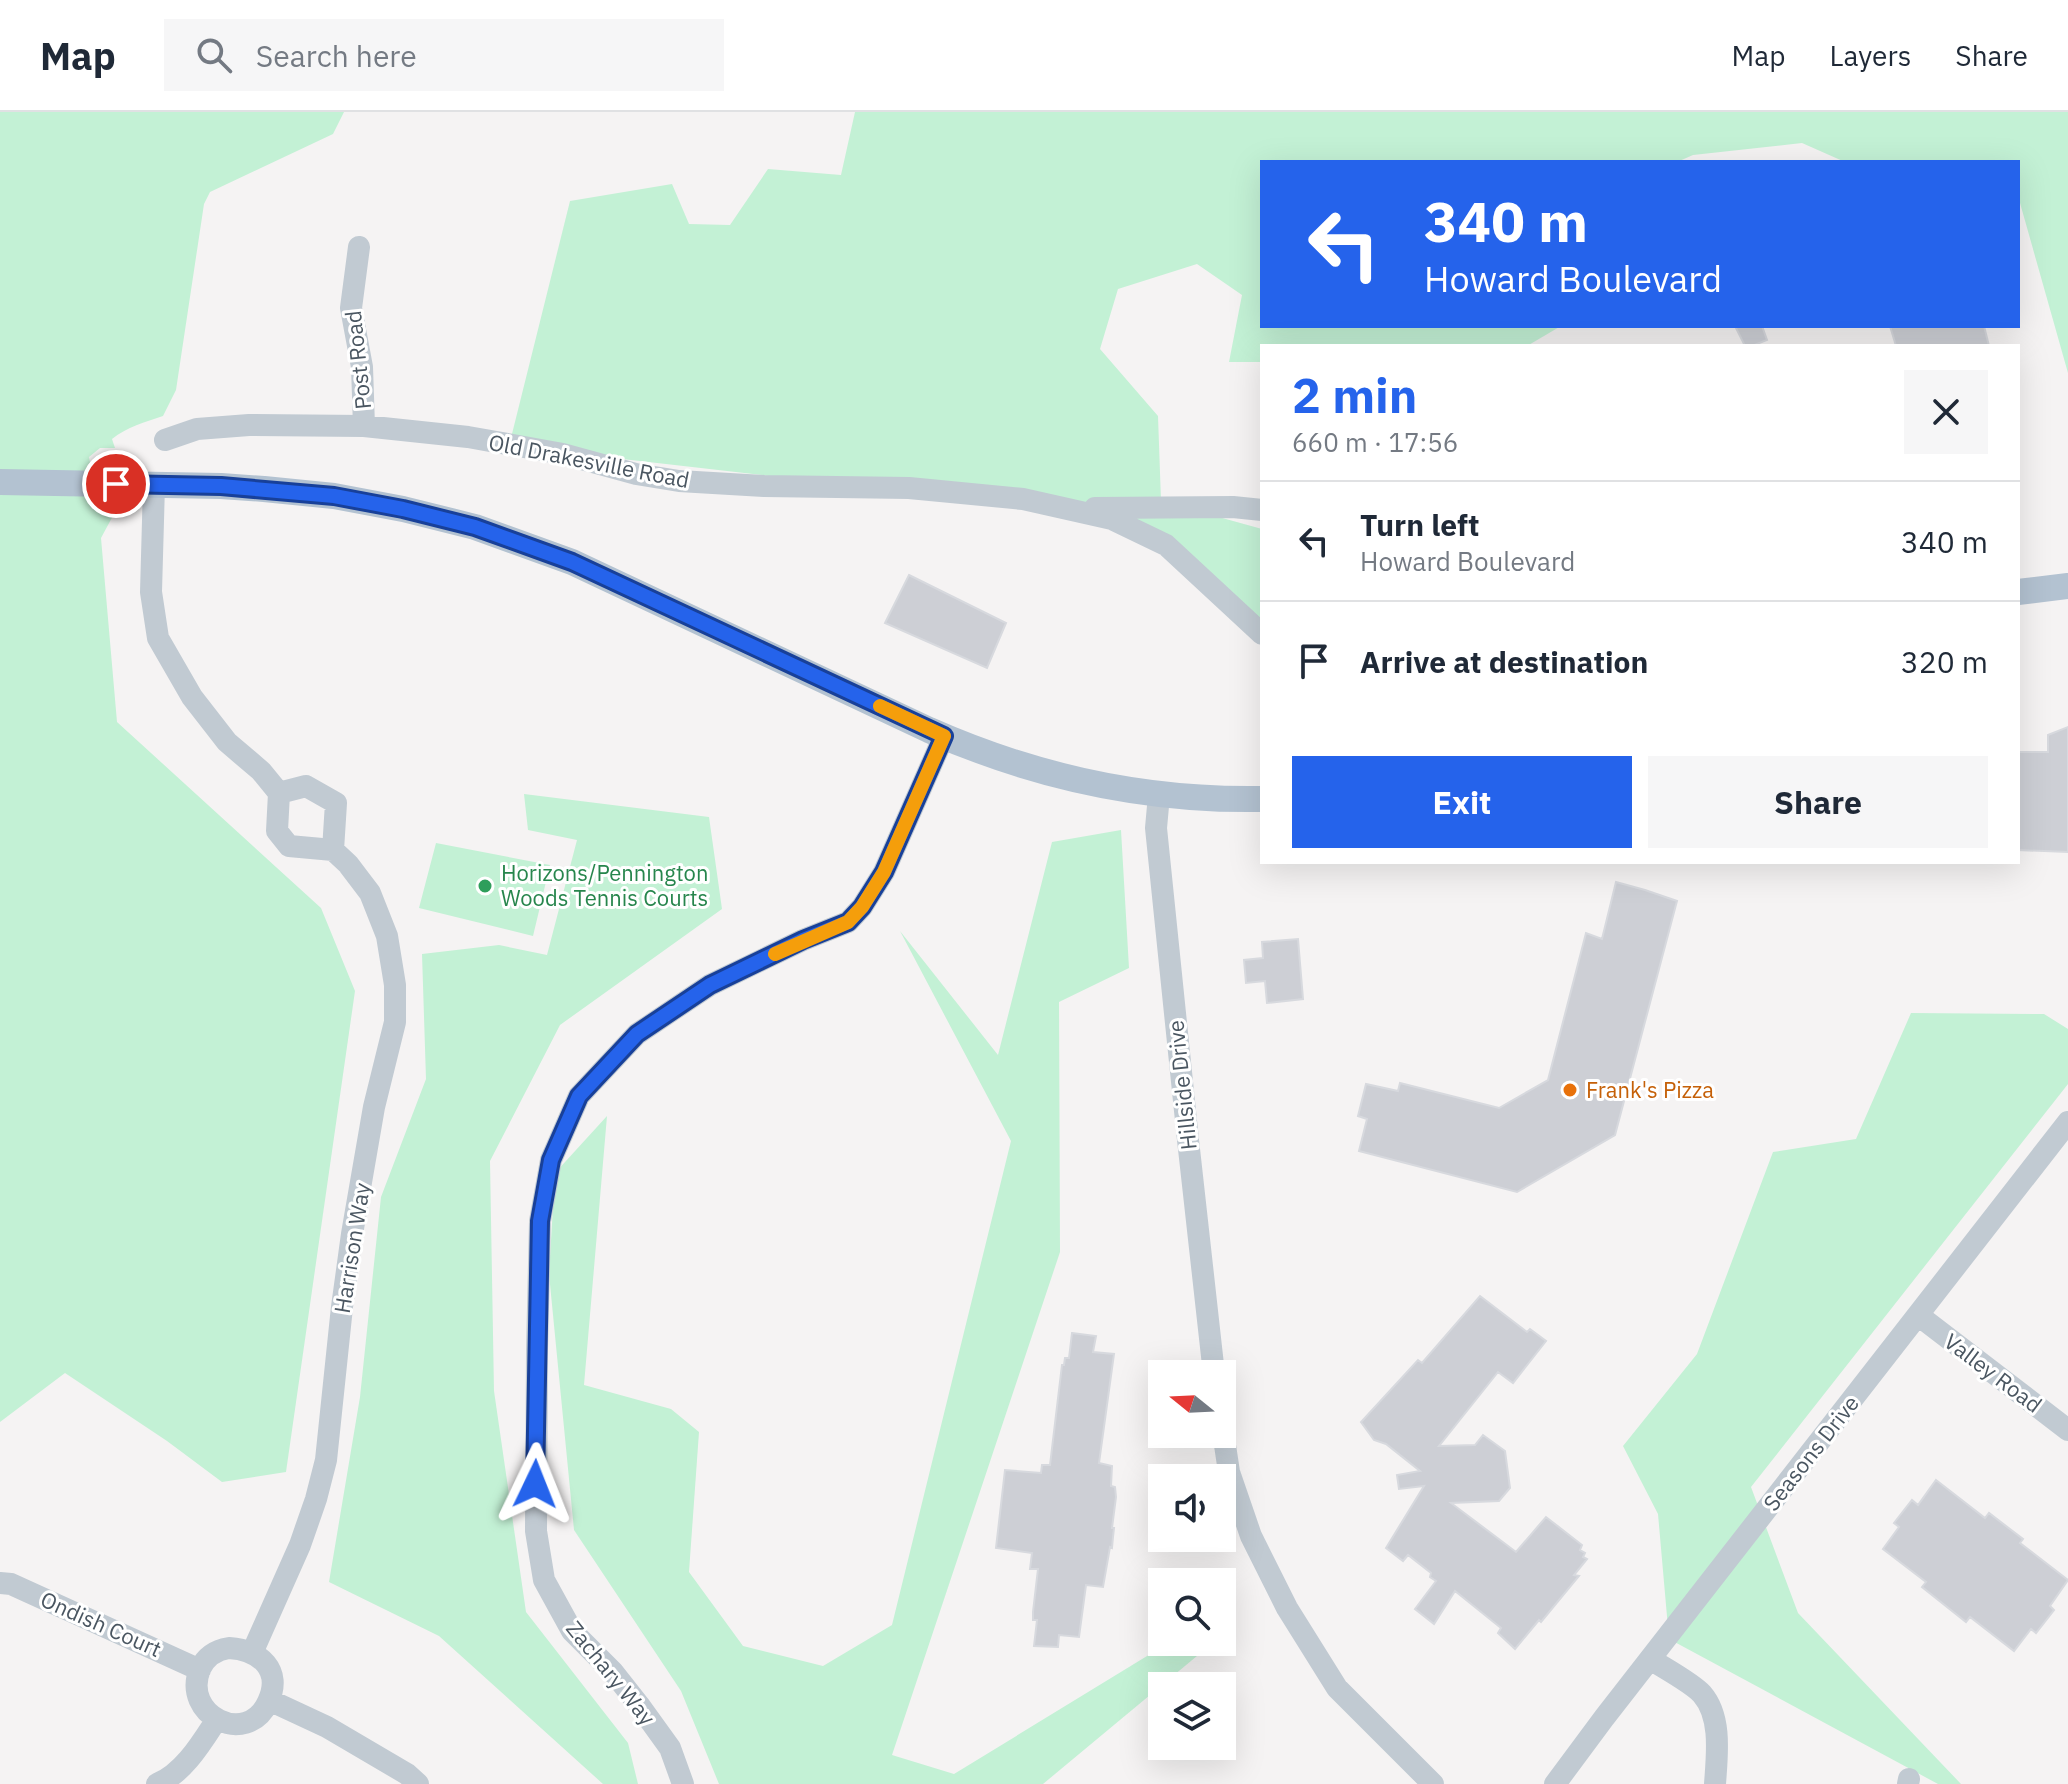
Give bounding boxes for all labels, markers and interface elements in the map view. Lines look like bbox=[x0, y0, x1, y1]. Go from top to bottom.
search box bbox=[164, 19, 724, 91]
text: Map bbox=[40, 31, 116, 80]
icon: search bbox=[192, 33, 236, 77]
text: Search here bbox=[256, 36, 417, 75]
text: Map bbox=[1731, 37, 1785, 74]
text: Layers bbox=[1829, 37, 1911, 74]
text: Share bbox=[1955, 37, 2028, 74]
text: 340 m bbox=[1424, 185, 1588, 257]
icon: left bbox=[1292, 192, 1396, 296]
text: Howard Boulevard bbox=[1424, 255, 1722, 302]
street label: Post Road bbox=[338, 309, 377, 411]
text: 2 min bbox=[1292, 364, 1417, 426]
button: close bbox=[1904, 370, 1988, 454]
text: 660 m · 17:56 bbox=[1292, 425, 1458, 459]
street label: Old Drakesville Road bbox=[486, 427, 692, 494]
pin bbox=[82, 450, 150, 518]
icon: arrive bbox=[94, 462, 138, 506]
text: Turn left bbox=[1360, 505, 1479, 544]
icon: left bbox=[1292, 519, 1336, 563]
text: 340 m bbox=[1901, 522, 1988, 561]
text: Howard Boulevard bbox=[1360, 544, 1575, 578]
icon: arrive bbox=[1292, 639, 1336, 683]
text: Arrive at destination bbox=[1360, 642, 1648, 681]
text: 320 m bbox=[1901, 642, 1988, 681]
button: Exit bbox=[1292, 756, 1632, 848]
button: Share bbox=[1648, 756, 1988, 848]
place label: Horizons/Pennington Woods Tennis Courts bbox=[501, 858, 708, 912]
marker: Horizons/Pennington Woods Tennis Courts bbox=[476, 877, 494, 895]
street label: Hillside Drive bbox=[1160, 1019, 1203, 1151]
place label: Frank's Pizza bbox=[1586, 1075, 1714, 1104]
marker: Frank's Pizza bbox=[1561, 1081, 1579, 1099]
street label: Harrison Way bbox=[327, 1181, 376, 1315]
street label: Valley Road bbox=[1939, 1326, 2048, 1419]
north arrow bbox=[1148, 1360, 1236, 1448]
map controls bbox=[1148, 1360, 1236, 1760]
street label: Seasons Drive bbox=[1756, 1389, 1865, 1516]
position arrow bbox=[493, 1442, 577, 1526]
button: sound bbox=[1148, 1464, 1236, 1552]
button: search bbox=[1148, 1568, 1236, 1656]
street label: Ondish Court bbox=[36, 1584, 166, 1663]
street label: Zachary Way bbox=[560, 1614, 662, 1731]
button: layers bbox=[1148, 1672, 1236, 1760]

